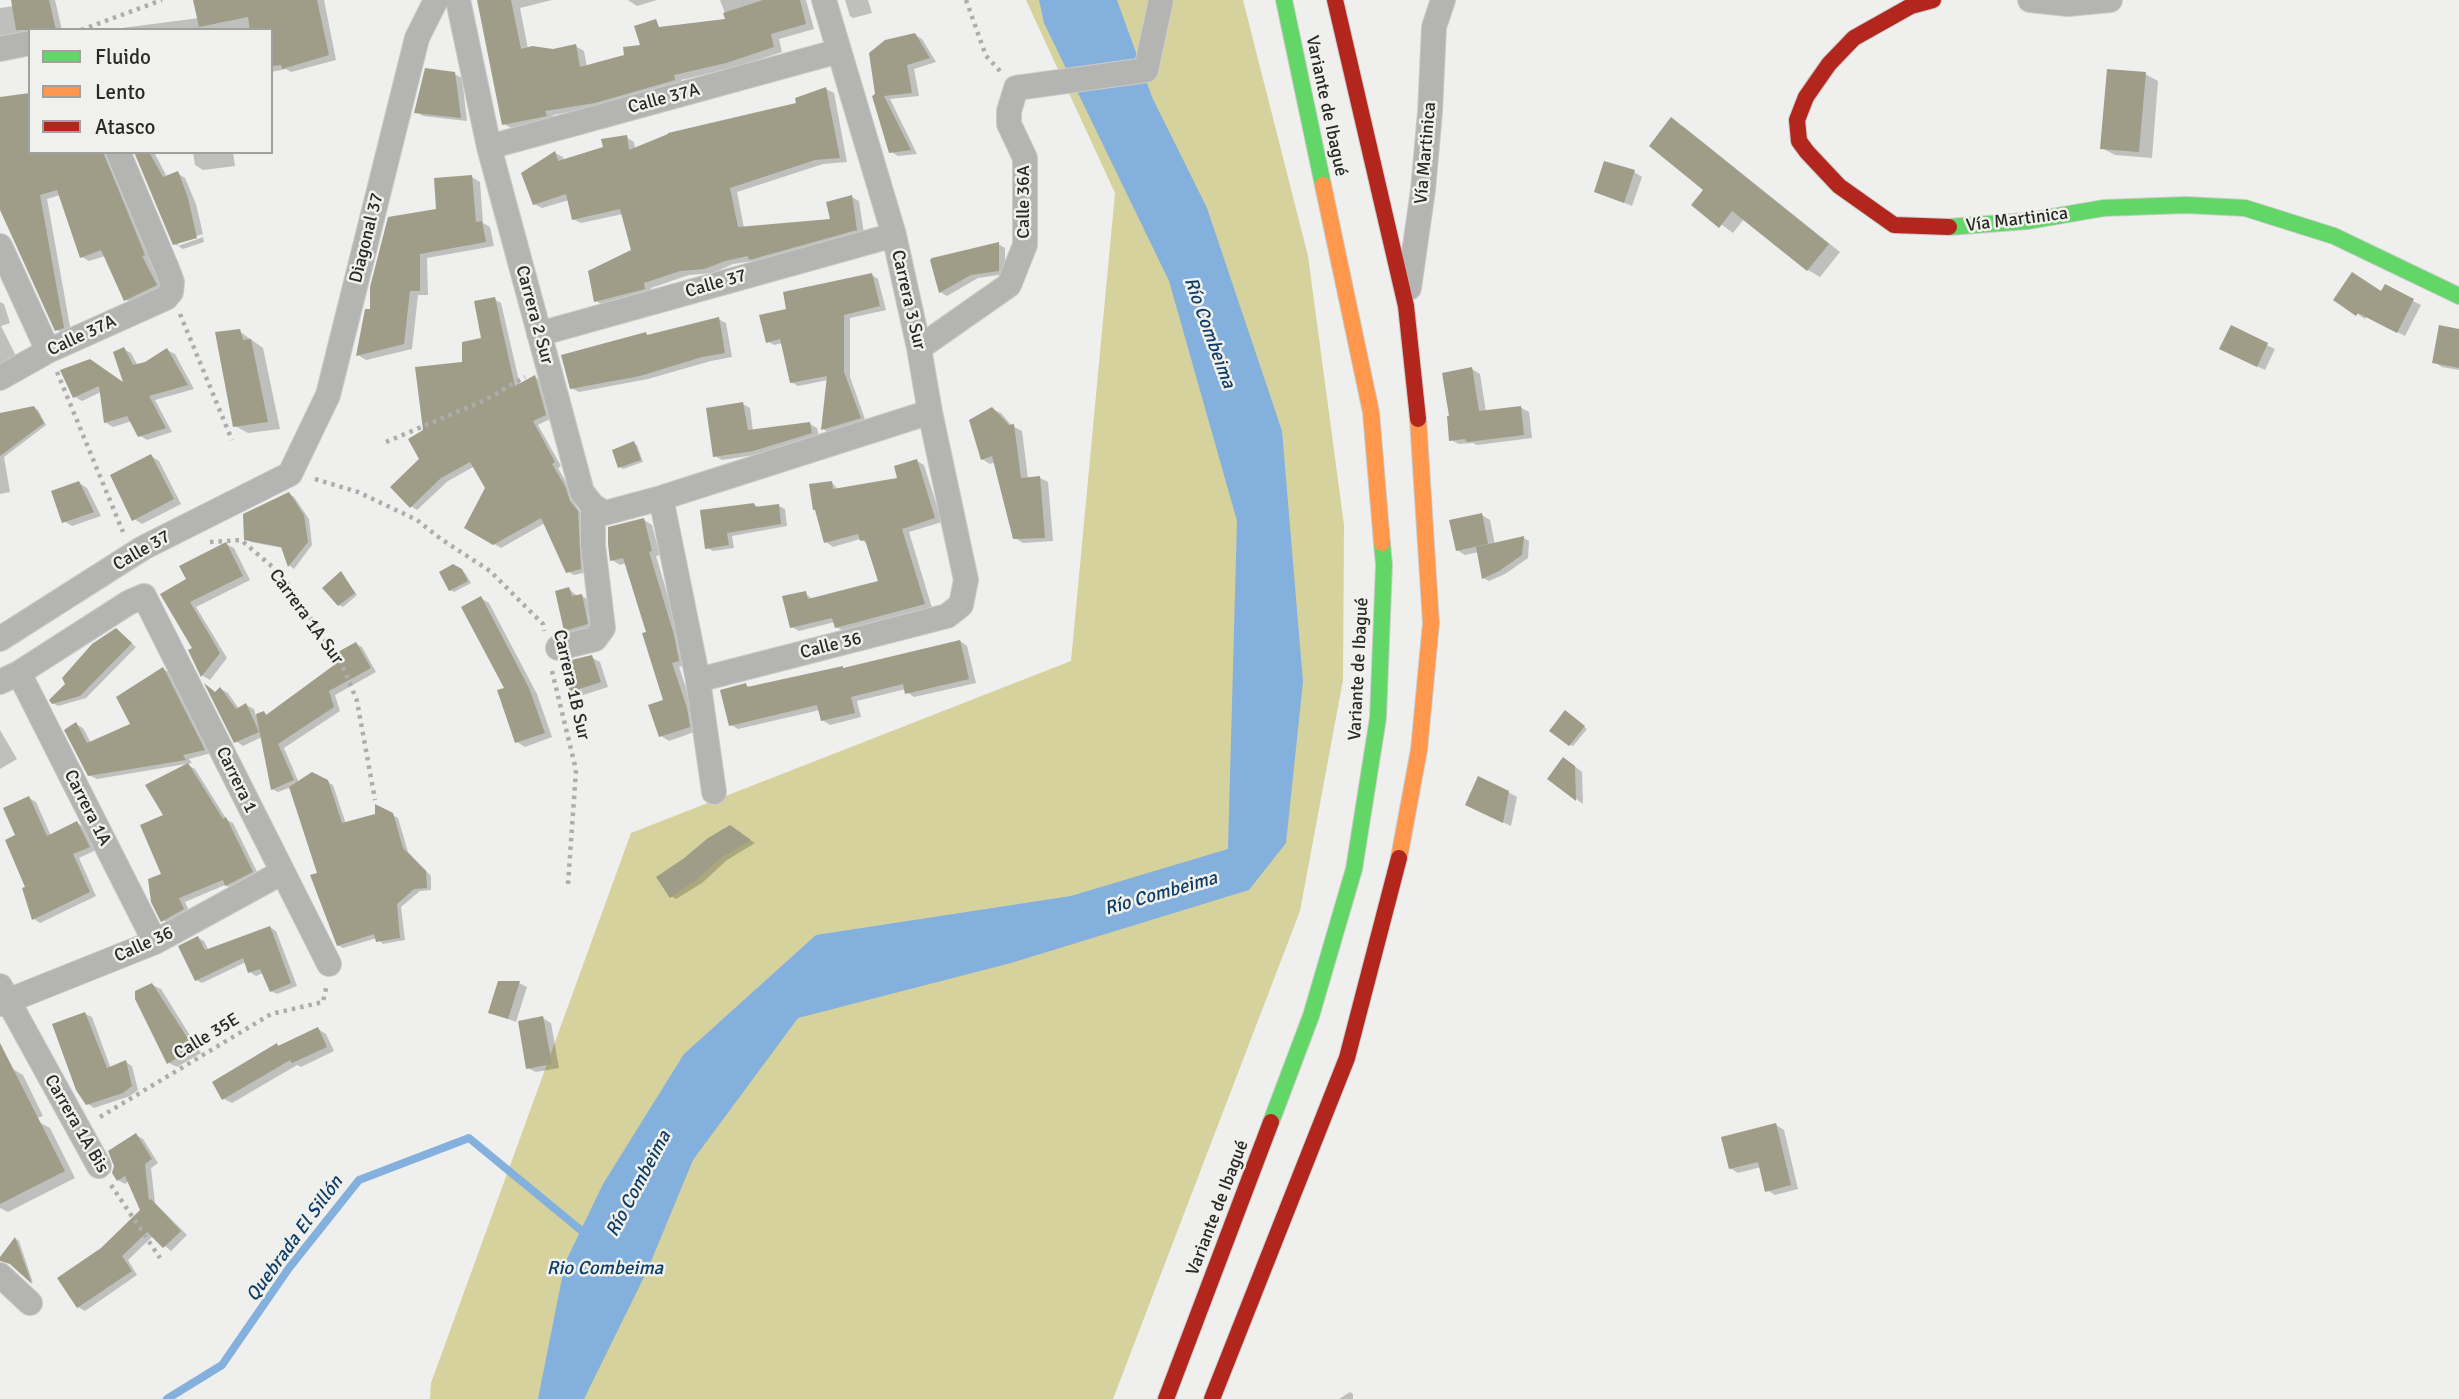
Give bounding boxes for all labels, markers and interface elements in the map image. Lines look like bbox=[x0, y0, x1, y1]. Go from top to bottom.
legend bbox=[28, 28, 273, 154]
street label: Variante de Ibagué bbox=[1301, 34, 1351, 178]
text: Fluido bbox=[95, 44, 151, 70]
text: Lento bbox=[95, 79, 145, 105]
street label: Calle 37A bbox=[626, 79, 702, 119]
street label: Vía Martinica bbox=[1411, 101, 1441, 205]
text: Atasco bbox=[95, 114, 155, 140]
street label: Calle 36A bbox=[1013, 165, 1035, 239]
street label: Diagonal 37 bbox=[345, 191, 389, 285]
street label: Vía Martinica bbox=[1965, 203, 2069, 237]
street label: Carrera 3 Sur bbox=[886, 248, 930, 352]
street label: Carrera 2 Sur bbox=[510, 263, 558, 367]
street label: Calle 37 bbox=[683, 265, 749, 303]
water label: Río Combeima bbox=[1178, 274, 1240, 392]
street label: Calle 37A bbox=[44, 311, 120, 361]
street label: Calle 37 bbox=[110, 526, 174, 576]
street label: Carrera 1A Sur bbox=[264, 565, 348, 669]
street label: Variante de Ibagué bbox=[1344, 597, 1374, 741]
street label: Carrera 1B Sur bbox=[548, 628, 594, 742]
street label: Calle 36 bbox=[798, 628, 864, 664]
street label: Carrera 1 bbox=[211, 743, 261, 817]
street label: Carrera 1A bbox=[59, 767, 115, 849]
water label: Río Combeima bbox=[1102, 867, 1220, 921]
street label: Calle 36 bbox=[111, 922, 177, 968]
street label: Calle 35E bbox=[170, 1009, 244, 1065]
street label: Carrera 1A Bis bbox=[39, 1071, 113, 1177]
water label: Río Combeima bbox=[602, 1127, 676, 1241]
street label: Variante de Ibagué bbox=[1182, 1137, 1254, 1279]
water label: Quebrada El Sillón bbox=[242, 1172, 348, 1306]
water label: Rio Combeima bbox=[547, 1258, 663, 1280]

